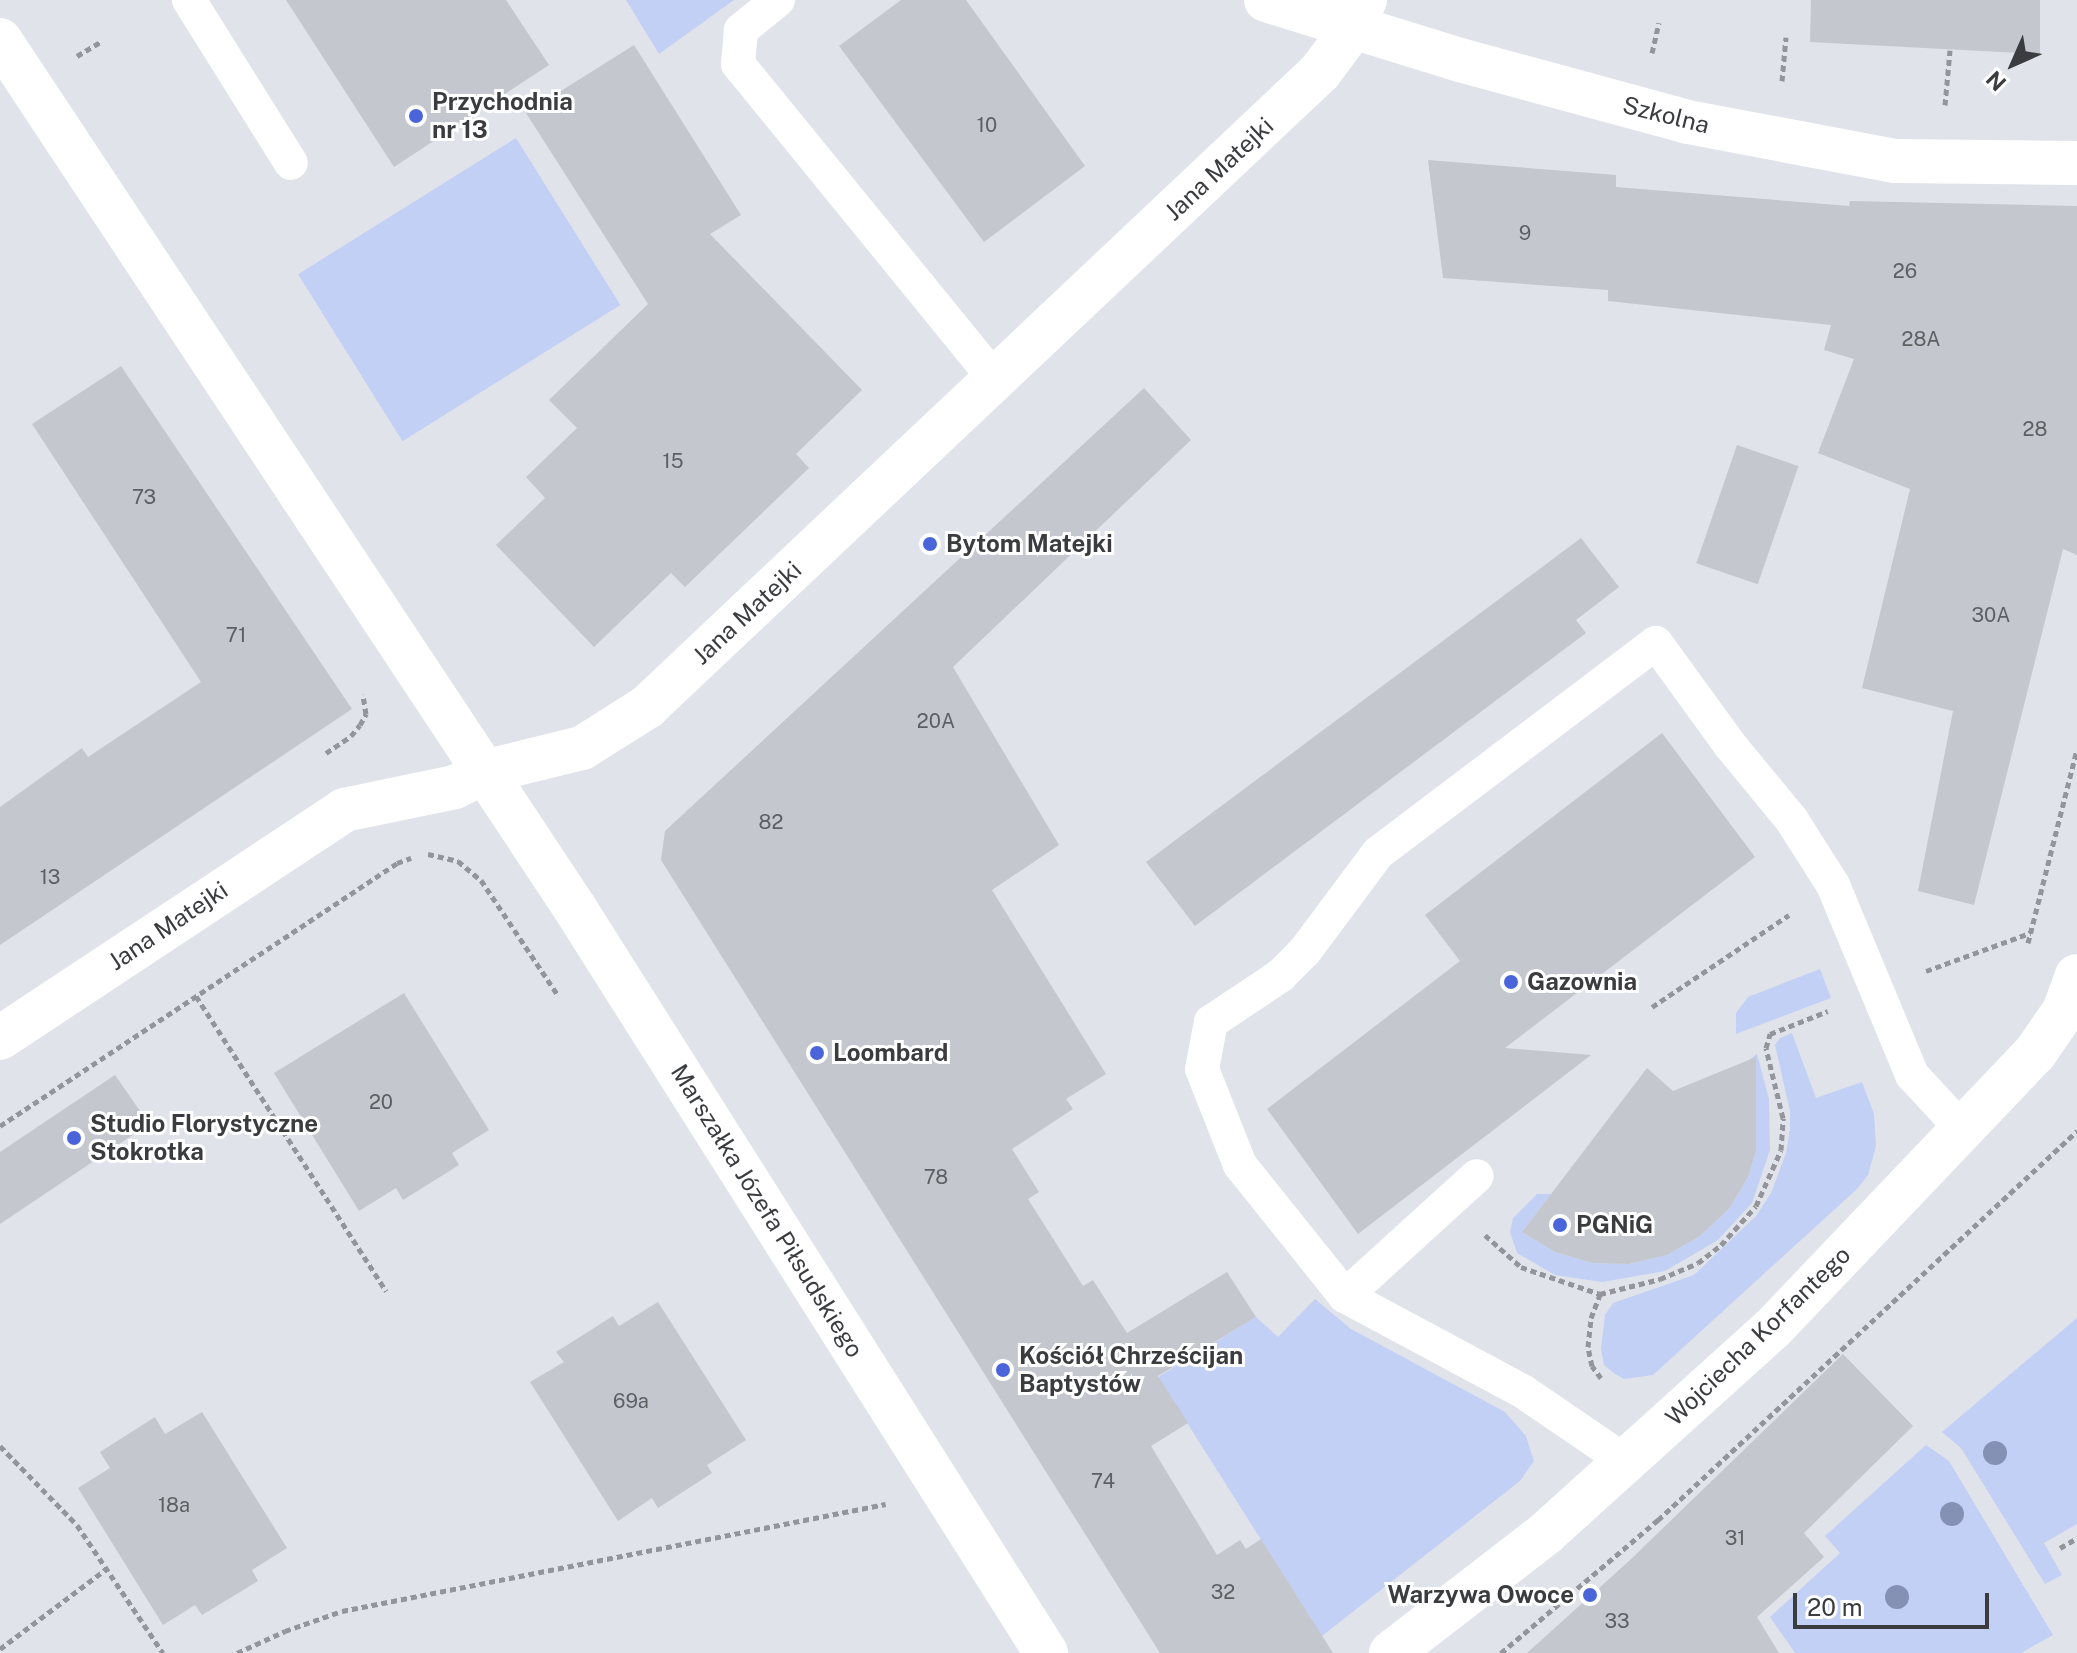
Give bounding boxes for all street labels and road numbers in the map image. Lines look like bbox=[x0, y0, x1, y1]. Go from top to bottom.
street label: Szkolna bbox=[1620, 90, 1712, 140]
street label: Jana Matejki bbox=[1159, 111, 1279, 227]
street label: Jana Matejki bbox=[687, 555, 807, 671]
street label: Jana Matejki bbox=[103, 876, 233, 976]
street label: Marszałka Józefa Piłsudskiego bbox=[665, 1059, 869, 1363]
street label: Wojciecha Korfantego bbox=[1660, 1240, 1856, 1432]

